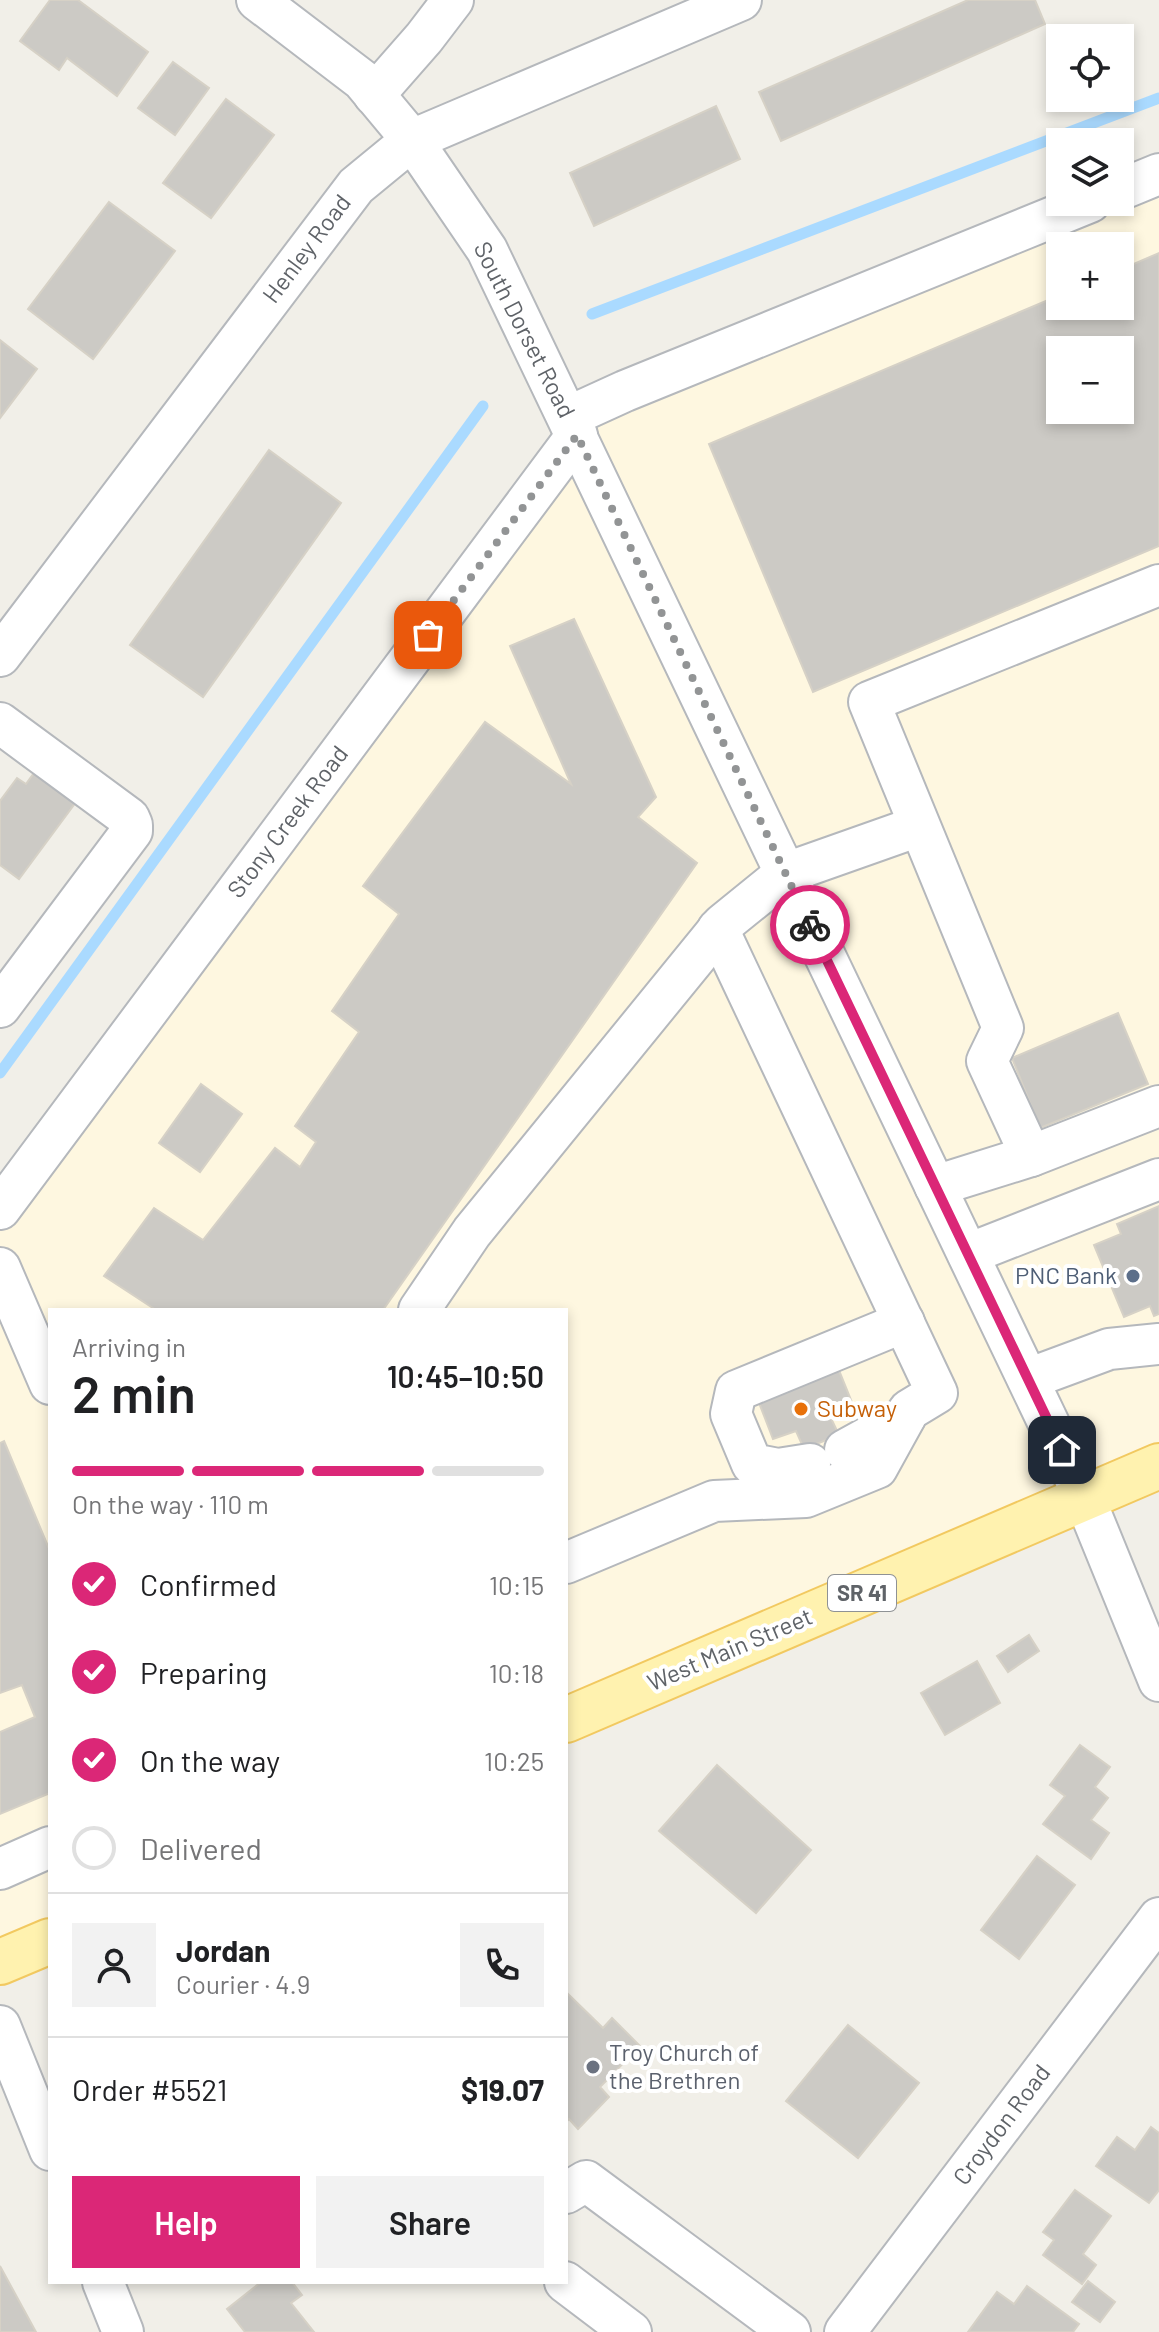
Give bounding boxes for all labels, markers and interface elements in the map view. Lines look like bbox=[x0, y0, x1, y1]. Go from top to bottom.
map controls bbox=[1046, 24, 1134, 424]
button: locate bbox=[1046, 24, 1134, 112]
button: layers bbox=[1046, 128, 1134, 216]
street label: Henley Road bbox=[256, 188, 356, 308]
button: + bbox=[1046, 232, 1134, 320]
street label: South Dorset Road bbox=[468, 236, 582, 422]
button: − bbox=[1046, 336, 1134, 424]
pin bbox=[394, 601, 462, 669]
icon: bag bbox=[406, 613, 450, 657]
street label: Stony Creek Road bbox=[220, 739, 353, 903]
courier bbox=[770, 885, 850, 965]
icon: bike bbox=[788, 903, 832, 947]
place label: PNC Bank bbox=[1015, 1260, 1117, 1289]
marker: PNC Bank bbox=[1124, 1267, 1142, 1285]
text: Arriving in bbox=[72, 1331, 186, 1362]
text: 10:45–10:50 bbox=[387, 1358, 544, 1394]
text: 2 min bbox=[72, 1361, 196, 1423]
place label: Subway bbox=[817, 1393, 897, 1422]
marker: Subway bbox=[792, 1400, 810, 1418]
pin bbox=[1028, 1416, 1096, 1484]
icon: home bbox=[1040, 1428, 1084, 1472]
text: On the way · 110 m bbox=[72, 1488, 269, 1519]
icon: check bbox=[72, 1562, 116, 1606]
text: Confirmed bbox=[140, 1566, 277, 1602]
text: 10:15 bbox=[489, 1569, 544, 1600]
road number: SR 41 bbox=[828, 1575, 896, 1611]
street label: West Main Street bbox=[643, 1601, 816, 1696]
icon: check bbox=[72, 1650, 116, 1694]
text: Preparing bbox=[140, 1654, 267, 1690]
text: 10:18 bbox=[489, 1657, 544, 1688]
icon: check bbox=[72, 1738, 116, 1782]
text: On the way bbox=[140, 1742, 280, 1778]
text: 10:25 bbox=[484, 1745, 544, 1776]
text: Delivered bbox=[140, 1830, 262, 1866]
button: person bbox=[72, 1923, 156, 2007]
button: phone bbox=[460, 1923, 544, 2007]
text: Jordan bbox=[176, 1932, 271, 1968]
text: Courier · 4.9 bbox=[176, 1968, 310, 1999]
place label: Troy Church of the Brethren bbox=[609, 2037, 759, 2094]
marker: Troy Church of the Brethren bbox=[584, 2058, 602, 2076]
street label: Croydon Road bbox=[946, 2058, 1056, 2190]
text: Order #5521 bbox=[72, 2071, 228, 2107]
text: $19.07 bbox=[461, 2071, 544, 2107]
button: Help bbox=[72, 2176, 300, 2268]
button: Share bbox=[316, 2176, 544, 2268]

